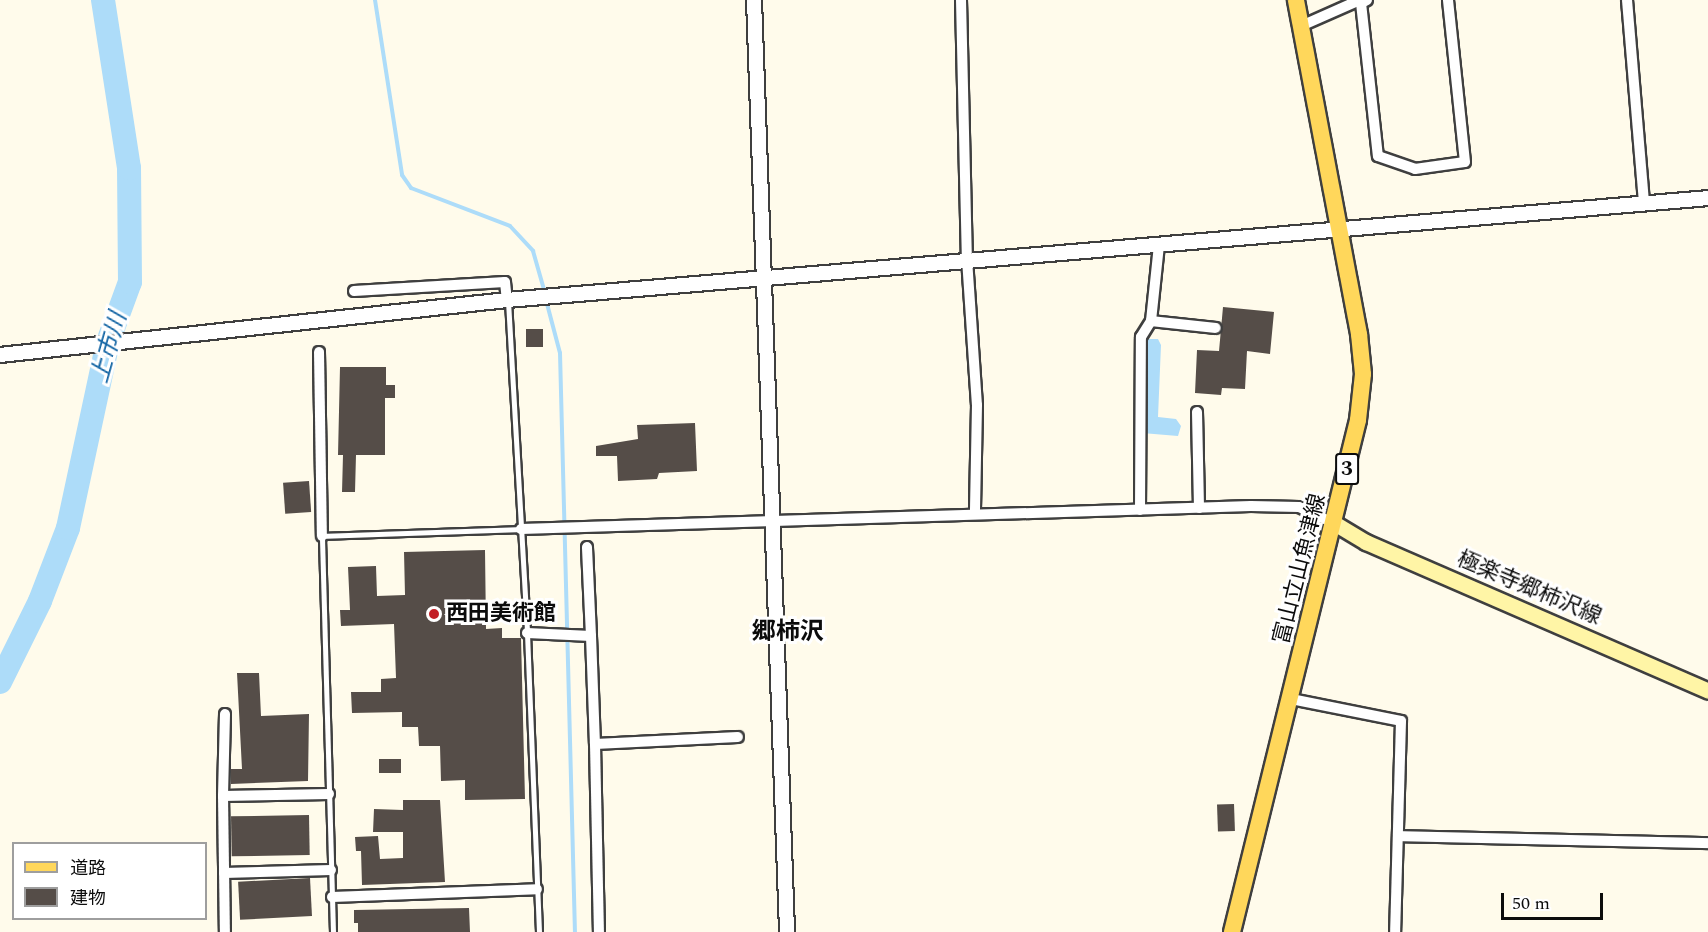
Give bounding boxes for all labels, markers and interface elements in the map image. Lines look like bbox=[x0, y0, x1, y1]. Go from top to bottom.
water label: 上市川 bbox=[86, 309, 134, 387]
road number: 3 bbox=[1335, 451, 1359, 487]
street label: 富山立山魚津線 bbox=[1269, 491, 1331, 647]
street label: 極楽寺郷柿沢線 bbox=[1453, 546, 1605, 630]
place label: 西田美術館 bbox=[446, 601, 556, 627]
marker: 西田美術館 bbox=[427, 607, 441, 621]
district label: 郷柿沢 bbox=[752, 619, 824, 647]
legend bbox=[12, 842, 207, 920]
text: 道路 bbox=[70, 855, 106, 882]
scale bar bbox=[1504, 881, 1606, 919]
text: 建物 bbox=[70, 885, 106, 912]
text: 50 m bbox=[1512, 890, 1550, 917]

